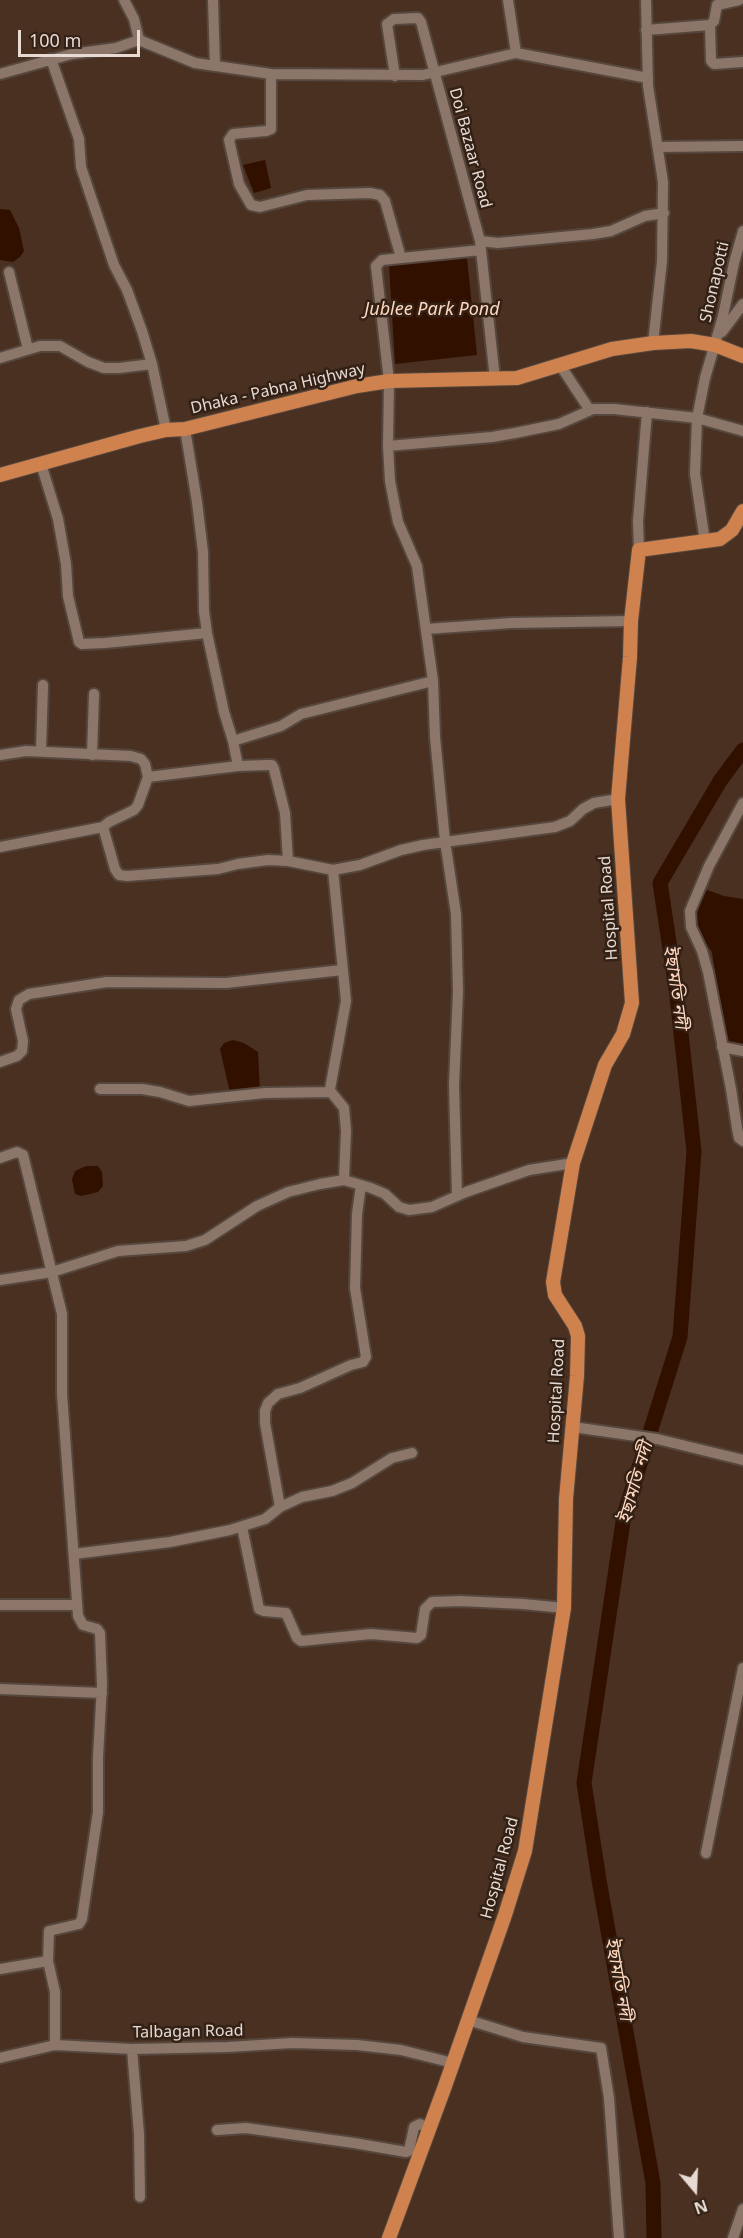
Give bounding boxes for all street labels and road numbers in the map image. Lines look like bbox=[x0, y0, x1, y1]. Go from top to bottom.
street label: Doi Bazaar Road bbox=[445, 86, 495, 210]
street label: Shonapotti bbox=[696, 240, 734, 324]
street label: Dhaka - Pabna Highway bbox=[189, 360, 367, 418]
street label: Hospital Road bbox=[596, 855, 622, 961]
street label: Hospital Road bbox=[545, 1338, 569, 1444]
street label: Hospital Road bbox=[477, 1815, 523, 1921]
street label: Talbagan Road bbox=[132, 2021, 244, 2043]

